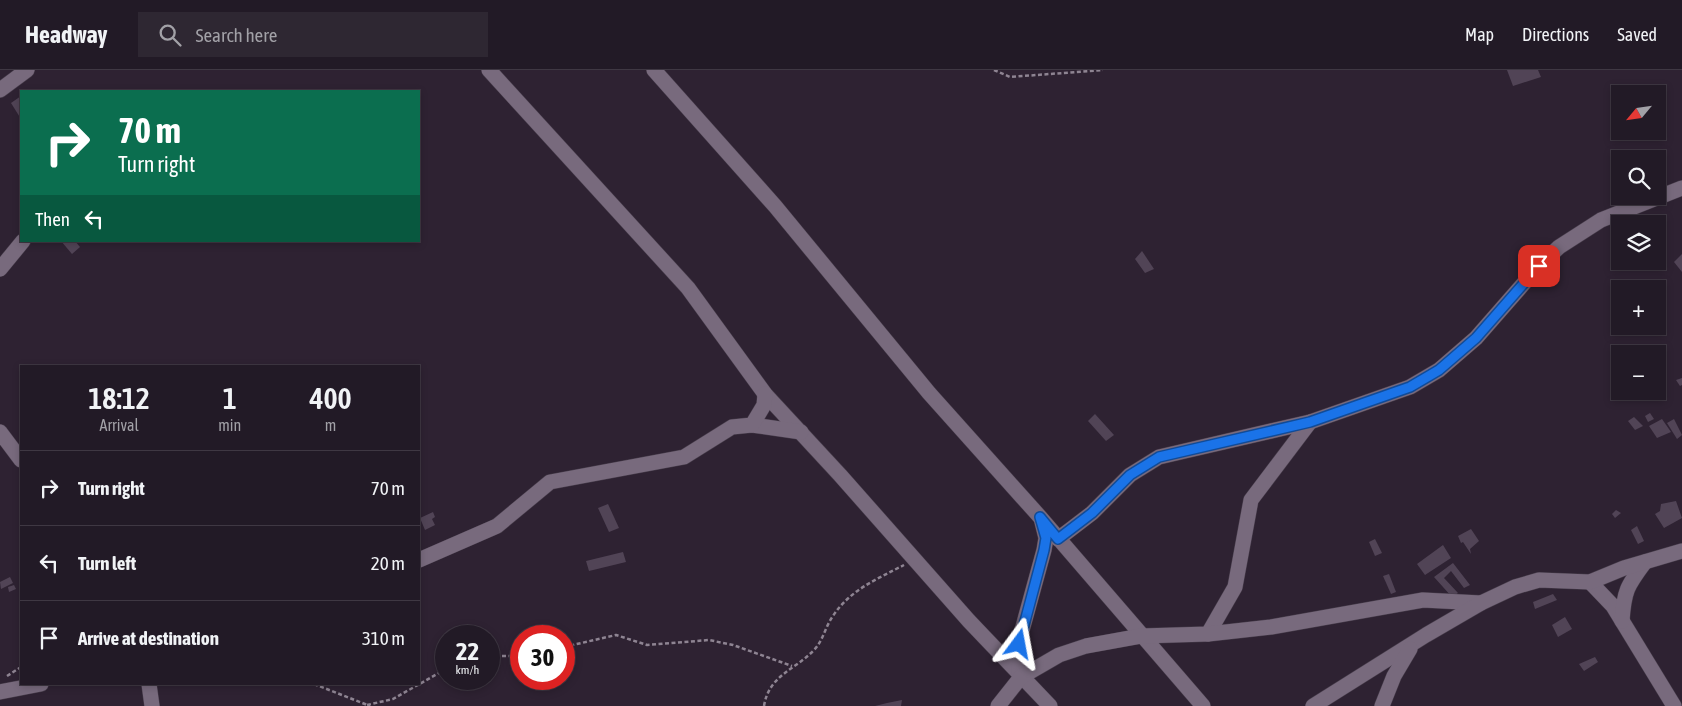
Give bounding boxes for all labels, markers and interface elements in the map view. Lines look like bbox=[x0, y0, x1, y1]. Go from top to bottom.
search box bbox=[138, 12, 488, 57]
text: Headway bbox=[25, 21, 108, 48]
icon: search bbox=[156, 21, 184, 49]
text: Search here bbox=[196, 24, 277, 46]
text: Map bbox=[1465, 24, 1494, 45]
text: Directions bbox=[1522, 24, 1589, 45]
text: Saved bbox=[1617, 24, 1657, 45]
north arrow bbox=[1611, 85, 1666, 140]
map controls bbox=[1611, 85, 1666, 400]
icon: right bbox=[35, 110, 100, 175]
text: 70 m bbox=[118, 110, 181, 150]
button: search bbox=[1611, 150, 1666, 205]
text: Turn right bbox=[118, 151, 195, 177]
icon: left bbox=[80, 205, 108, 233]
text: Then bbox=[35, 208, 70, 230]
button: layers bbox=[1611, 215, 1666, 270]
pin bbox=[1518, 245, 1560, 287]
icon: arrive bbox=[1525, 252, 1553, 280]
button: + bbox=[1611, 280, 1666, 335]
button: − bbox=[1611, 345, 1666, 400]
text: 18:12 bbox=[88, 381, 150, 415]
text: 1 bbox=[223, 381, 237, 415]
text: 400 bbox=[309, 381, 352, 415]
text: Arrival bbox=[100, 416, 139, 434]
text: min bbox=[218, 416, 241, 434]
text: m bbox=[325, 416, 336, 434]
icon: right bbox=[35, 474, 63, 502]
text: Turn right bbox=[78, 477, 145, 499]
text: 70 m bbox=[371, 477, 405, 499]
icon: left bbox=[35, 549, 63, 577]
text: Turn left bbox=[78, 552, 136, 574]
text: 20 m bbox=[371, 552, 405, 574]
position arrow bbox=[992, 617, 1044, 669]
icon: arrive bbox=[35, 624, 63, 652]
speed limit sign: 30 bbox=[510, 625, 575, 690]
text: Arrive at destination bbox=[78, 627, 219, 649]
text: 310 m bbox=[362, 627, 405, 649]
text: 22 bbox=[456, 637, 479, 665]
text: km/h bbox=[456, 663, 479, 677]

